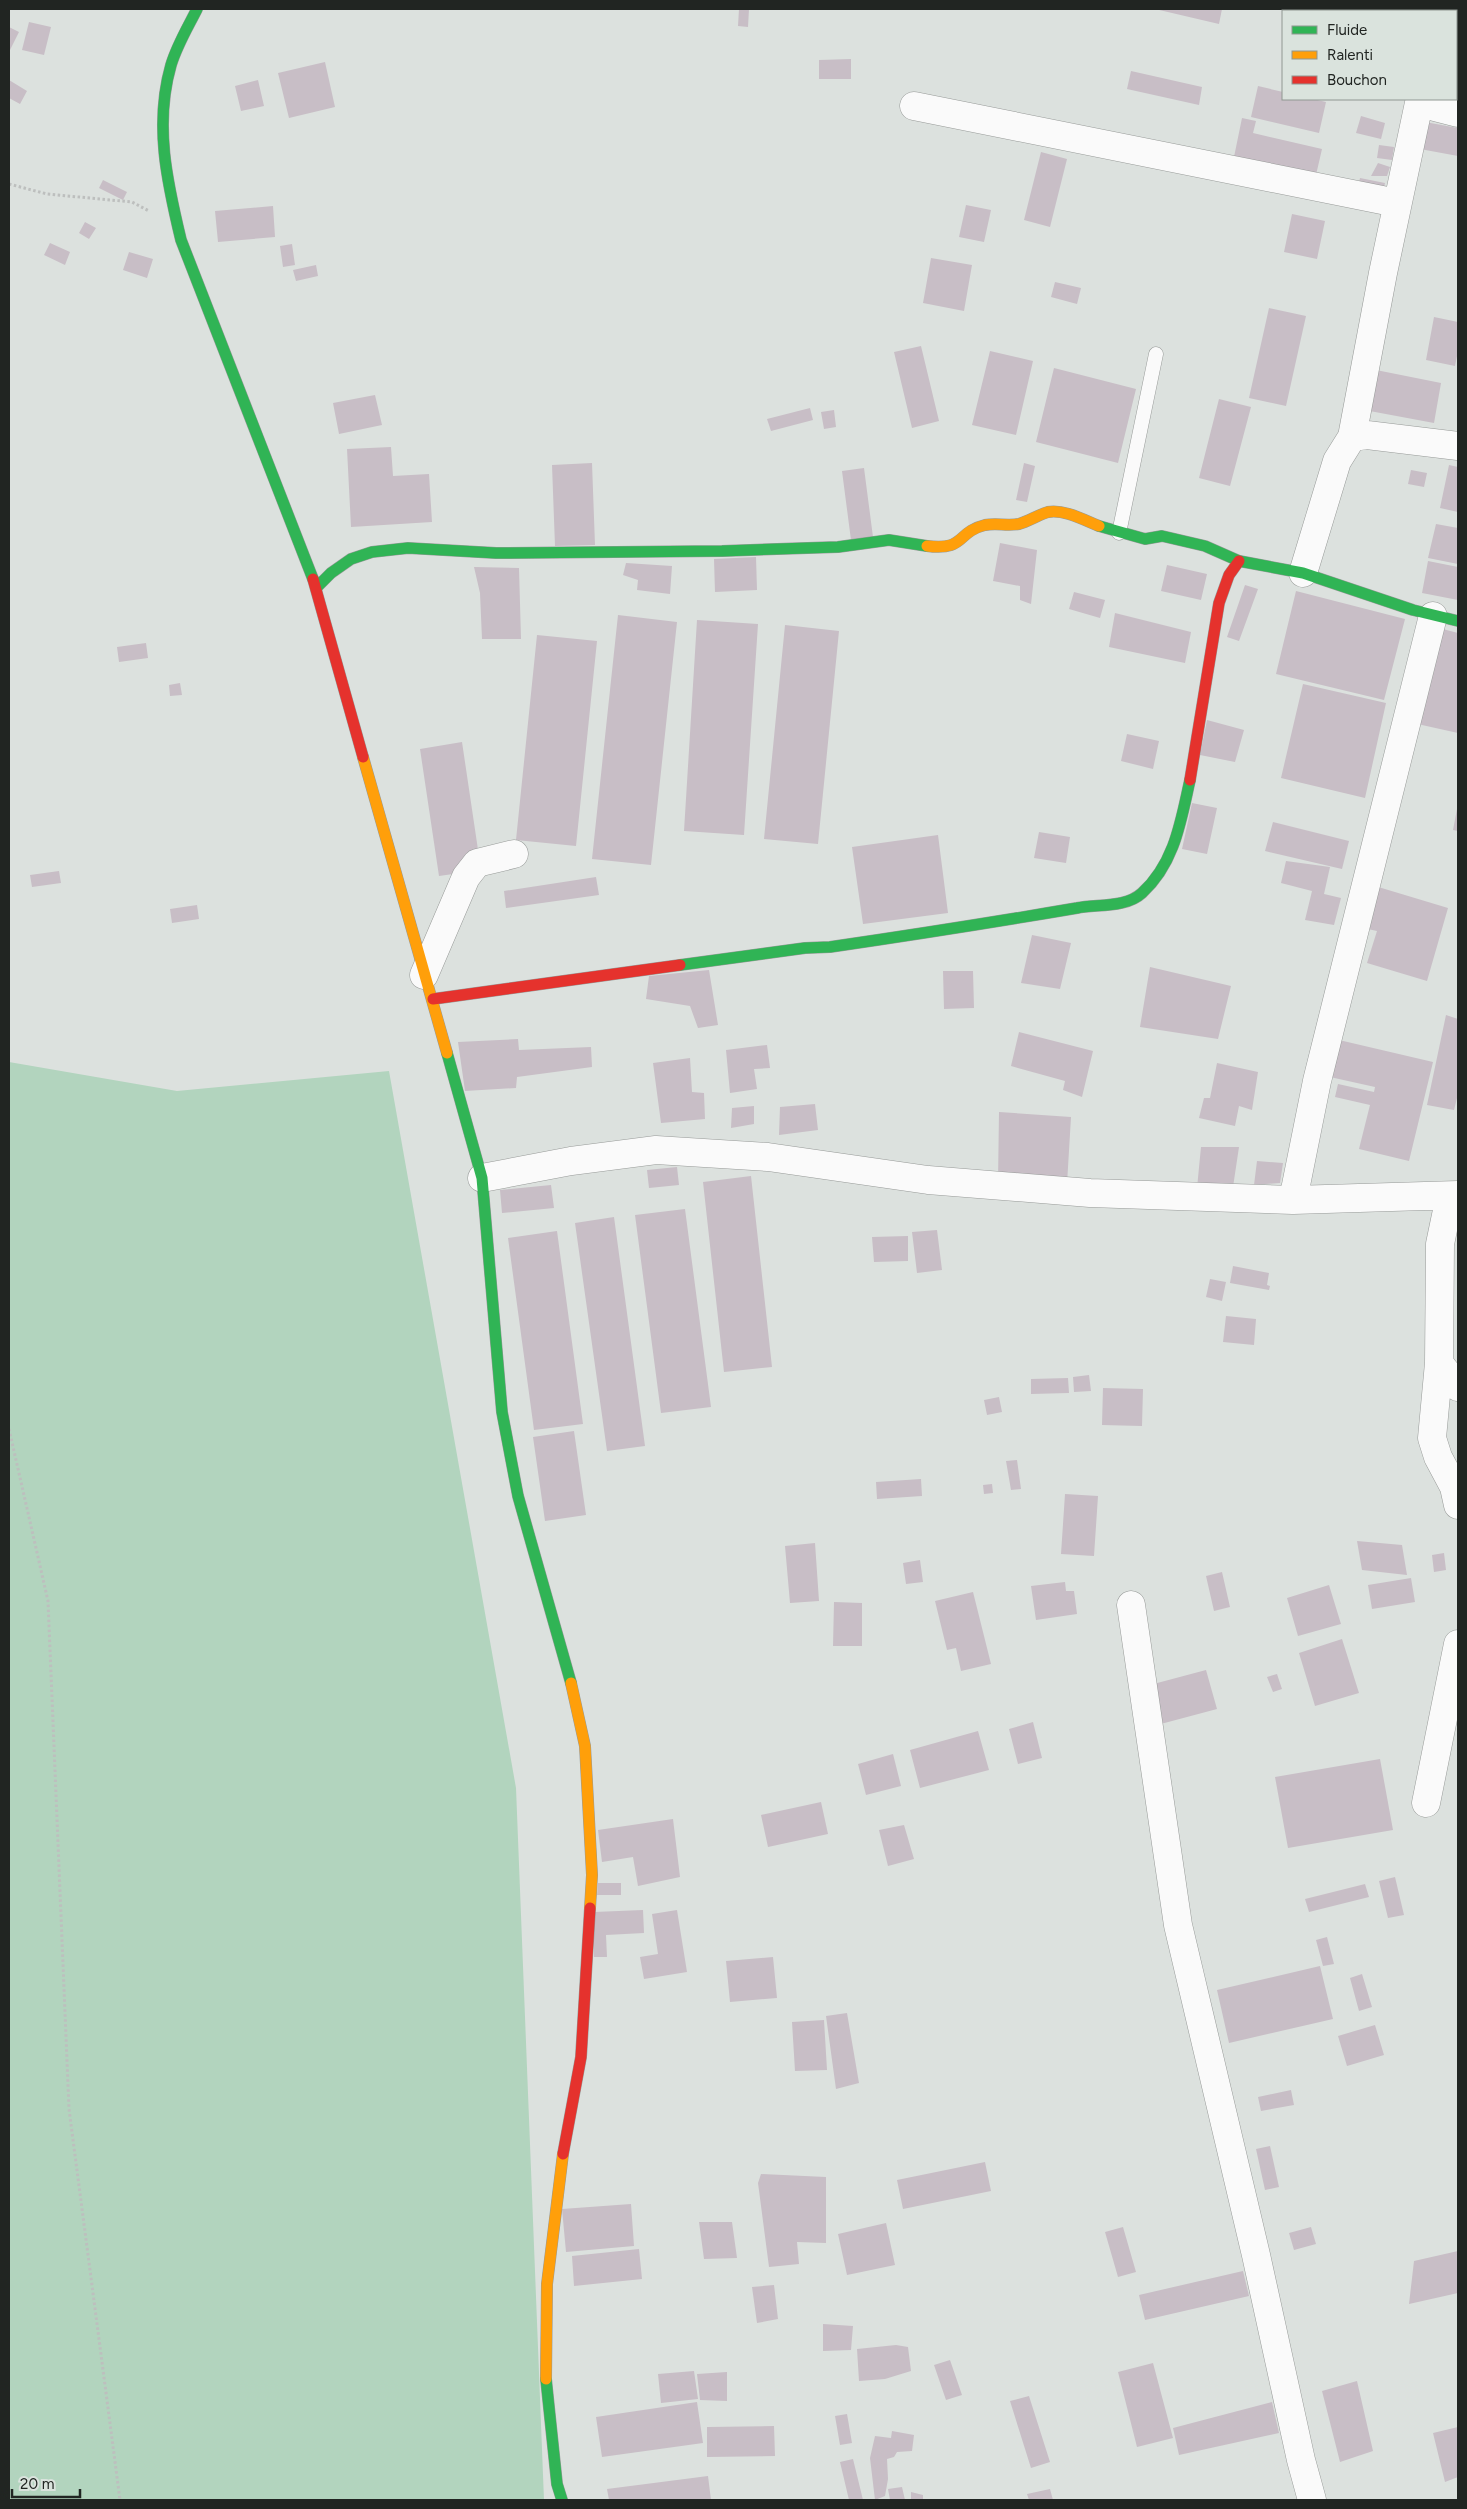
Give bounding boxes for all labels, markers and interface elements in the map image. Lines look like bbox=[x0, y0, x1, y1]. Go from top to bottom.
legend bbox=[1282, 10, 1457, 100]
text: Fluide bbox=[1327, 21, 1367, 39]
text: Ralenti bbox=[1327, 46, 1373, 64]
text: Bouchon bbox=[1327, 71, 1387, 89]
scale bar bbox=[12, 2466, 80, 2498]
text: 20 m bbox=[20, 2475, 54, 2493]

